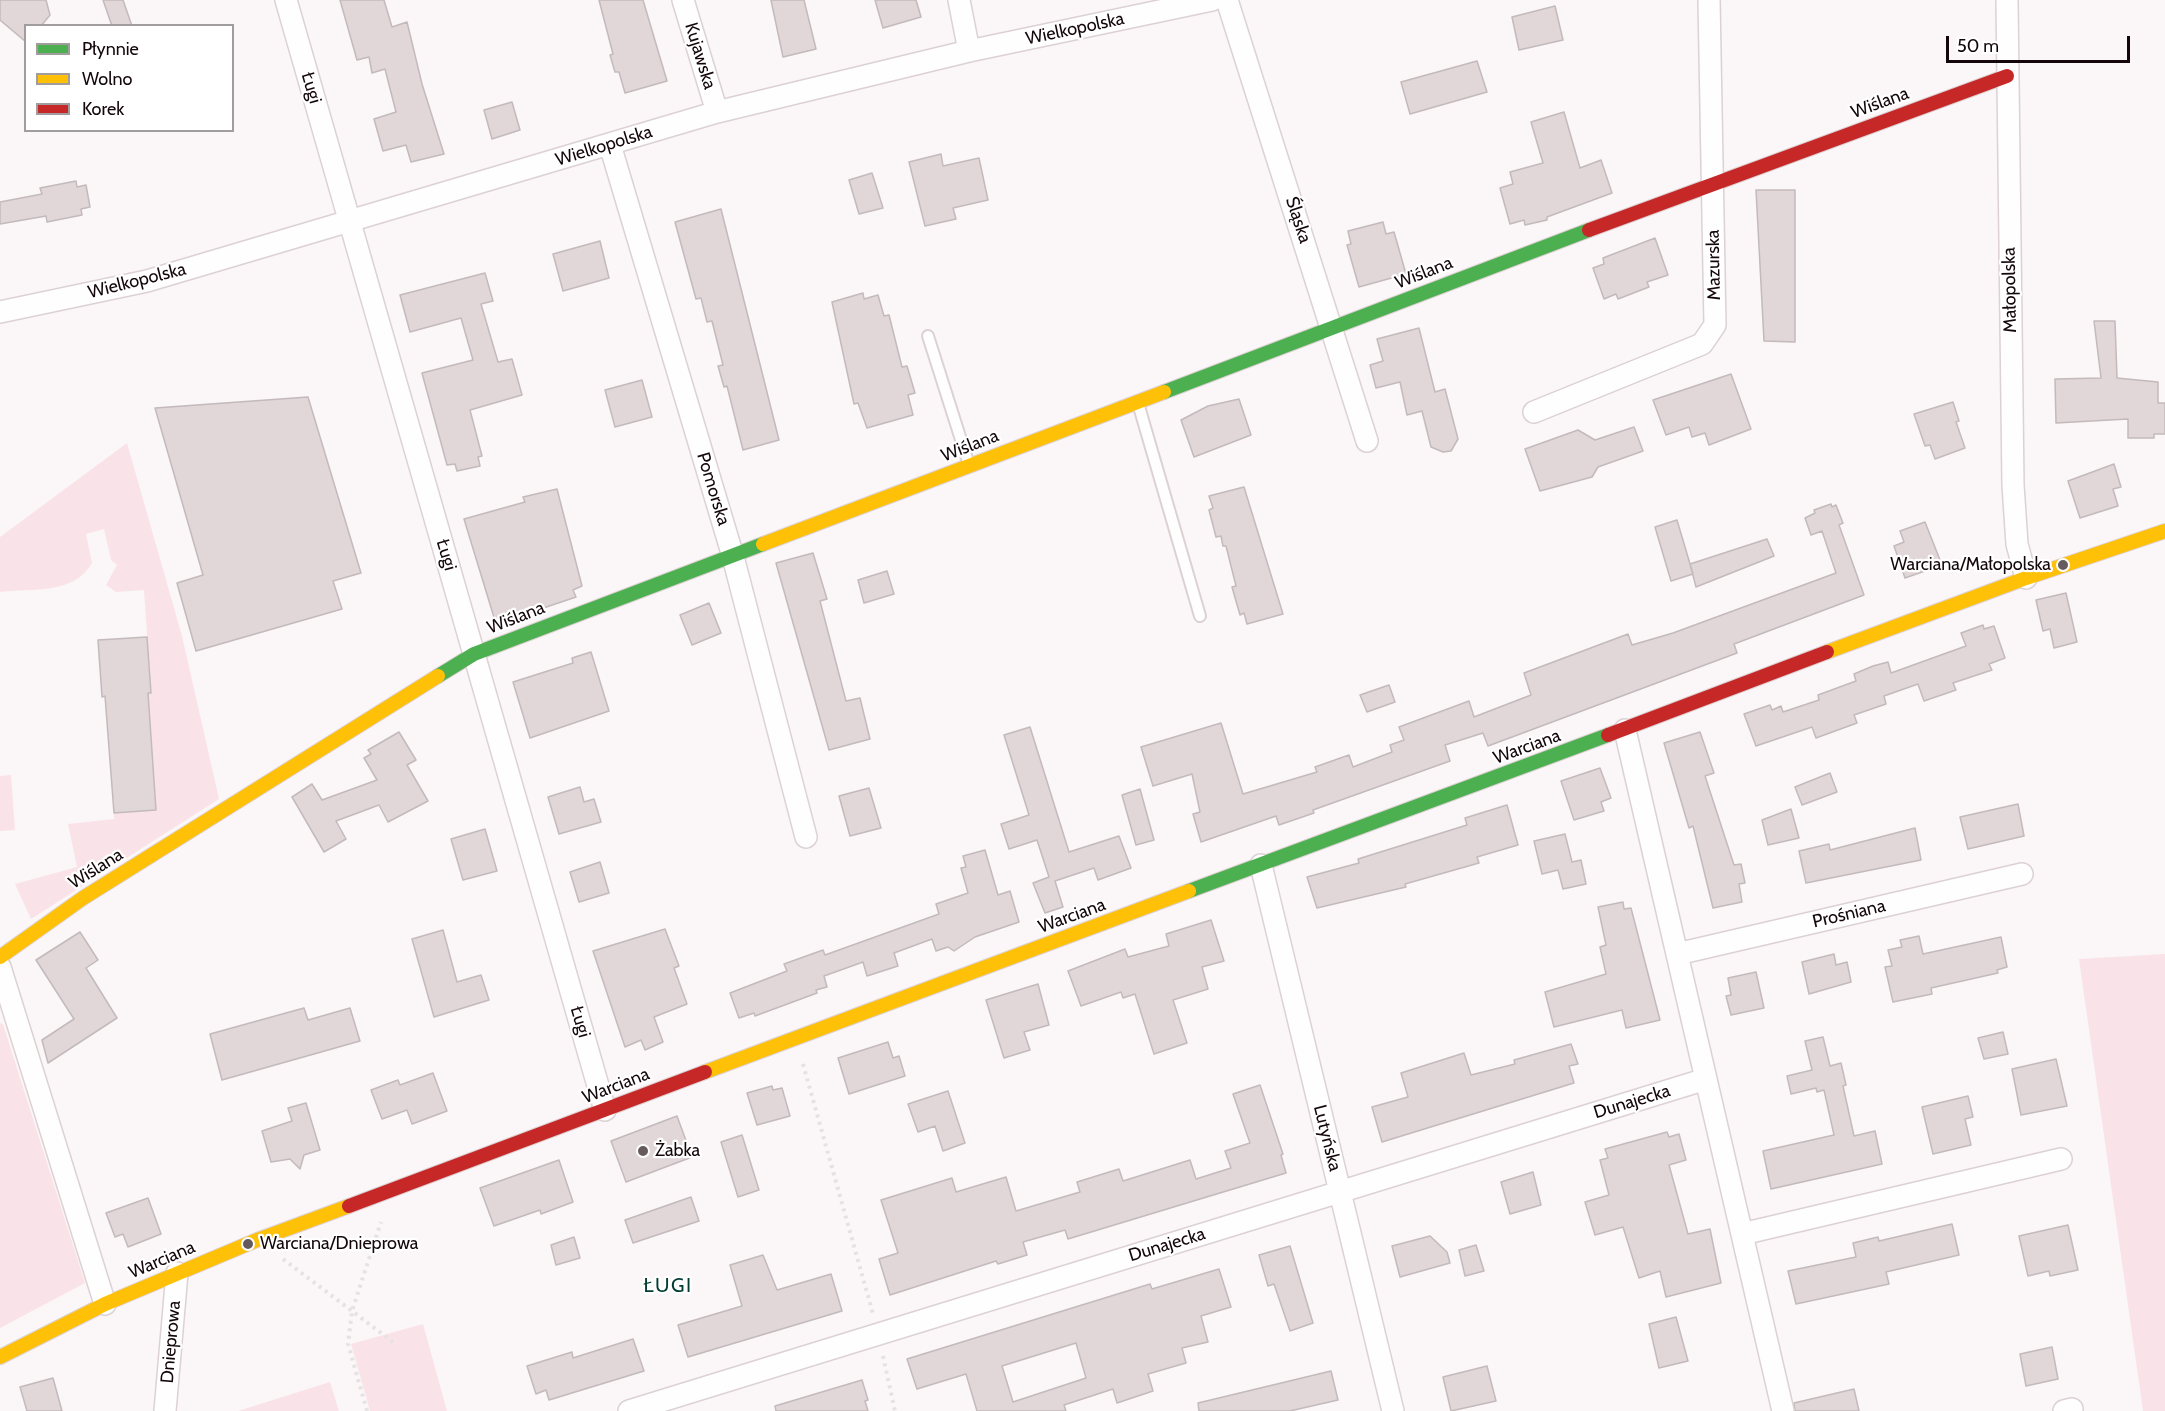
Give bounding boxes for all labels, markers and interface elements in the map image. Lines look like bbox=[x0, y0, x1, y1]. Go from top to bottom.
street label: Wielkopolska bbox=[1024, 8, 1126, 50]
street label: Kujawska bbox=[680, 20, 720, 92]
legend bbox=[24, 24, 234, 132]
scale bar bbox=[1949, 24, 2134, 62]
text: 50 m bbox=[1957, 35, 1999, 57]
text: Płynnie bbox=[82, 38, 139, 60]
text: Wolno bbox=[82, 68, 132, 90]
street label: Ługi bbox=[296, 70, 326, 106]
street label: Wiślana bbox=[1848, 83, 1912, 123]
text: Korek bbox=[82, 98, 124, 120]
street label: Wielkopolska bbox=[553, 121, 655, 171]
street label: Śląska bbox=[1280, 194, 1316, 246]
street label: Mazurska bbox=[1703, 229, 1725, 301]
street label: Małopolska bbox=[1998, 247, 2022, 333]
street label: Wiślana bbox=[1392, 252, 1456, 294]
street label: Wielkopolska bbox=[86, 258, 188, 304]
street label: Wiślana bbox=[938, 425, 1002, 467]
street label: Pomorska bbox=[692, 450, 734, 528]
street label: Ługi bbox=[431, 537, 461, 573]
place label: Warciana/Małopolska bbox=[1890, 554, 2051, 576]
marker: Warciana/Małopolska bbox=[2056, 558, 2070, 572]
street label: Wiślana bbox=[484, 597, 548, 639]
street label: Warciana bbox=[1491, 725, 1563, 769]
street label: Wiślana bbox=[65, 844, 127, 894]
street label: Warciana bbox=[1036, 894, 1108, 938]
street label: Prośniana bbox=[1810, 895, 1888, 933]
street label: Ługi bbox=[565, 1004, 595, 1040]
street label: Warciana bbox=[580, 1063, 652, 1109]
street label: Dunajecka bbox=[1591, 1080, 1673, 1124]
street label: Lutyńska bbox=[1308, 1103, 1346, 1173]
place label: Żabka bbox=[655, 1140, 700, 1162]
marker: Żabka bbox=[636, 1144, 650, 1158]
street label: Dunajecka bbox=[1126, 1223, 1208, 1267]
place label: Warciana/Dnieprowa bbox=[260, 1233, 419, 1255]
street label: Warciana bbox=[126, 1236, 198, 1284]
marker: Warciana/Dnieprowa bbox=[241, 1237, 255, 1251]
district label: ŁUGI bbox=[643, 1274, 693, 1298]
street label: Dnieprowa bbox=[157, 1300, 185, 1384]

